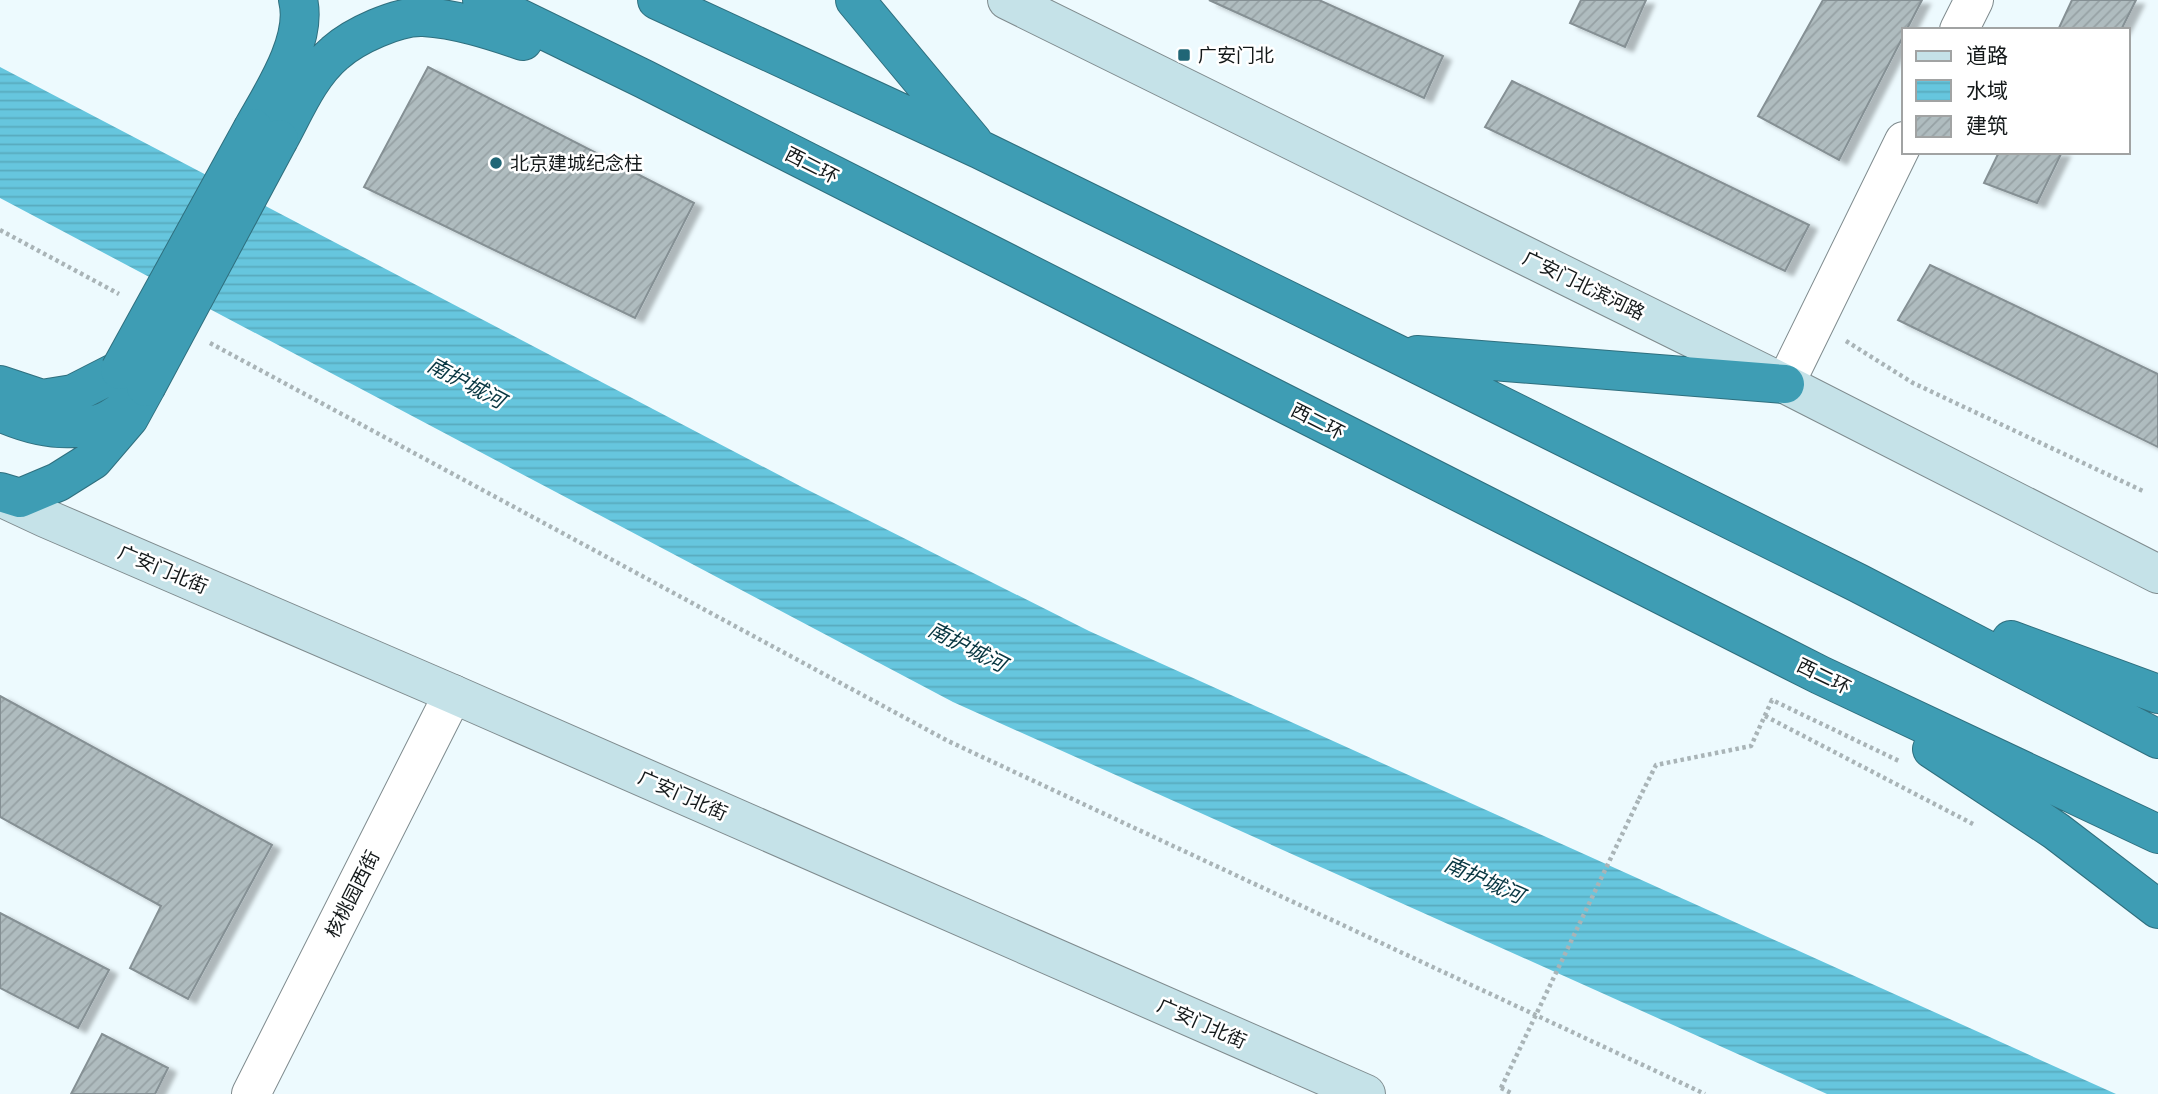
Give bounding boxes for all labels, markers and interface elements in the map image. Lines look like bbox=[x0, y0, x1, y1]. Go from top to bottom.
legend bbox=[1902, 28, 2130, 154]
text: 道路 bbox=[1966, 41, 2008, 69]
place label: 广安门北 bbox=[1198, 42, 1274, 68]
marker: 广安门北 bbox=[1176, 47, 1192, 63]
text: 水域 bbox=[1966, 76, 2008, 104]
text: 建筑 bbox=[1966, 111, 2008, 139]
street label: 西二环 bbox=[781, 140, 843, 190]
place label: 北京建城纪念柱 bbox=[510, 150, 643, 176]
marker: 北京建城纪念柱 bbox=[488, 155, 504, 171]
street label: 广安门北滨河路 bbox=[1519, 244, 1649, 326]
water label: 南护城河 bbox=[423, 350, 514, 416]
street label: 西二环 bbox=[1287, 396, 1349, 446]
street label: 广安门北街 bbox=[114, 538, 212, 600]
water label: 南护城河 bbox=[924, 615, 1015, 679]
street label: 西二环 bbox=[1793, 652, 1855, 700]
street label: 广安门北街 bbox=[634, 764, 732, 826]
street label: 核桃园西街 bbox=[319, 846, 385, 942]
water label: 南护城河 bbox=[1440, 849, 1532, 911]
street label: 广安门北街 bbox=[1153, 992, 1251, 1054]

